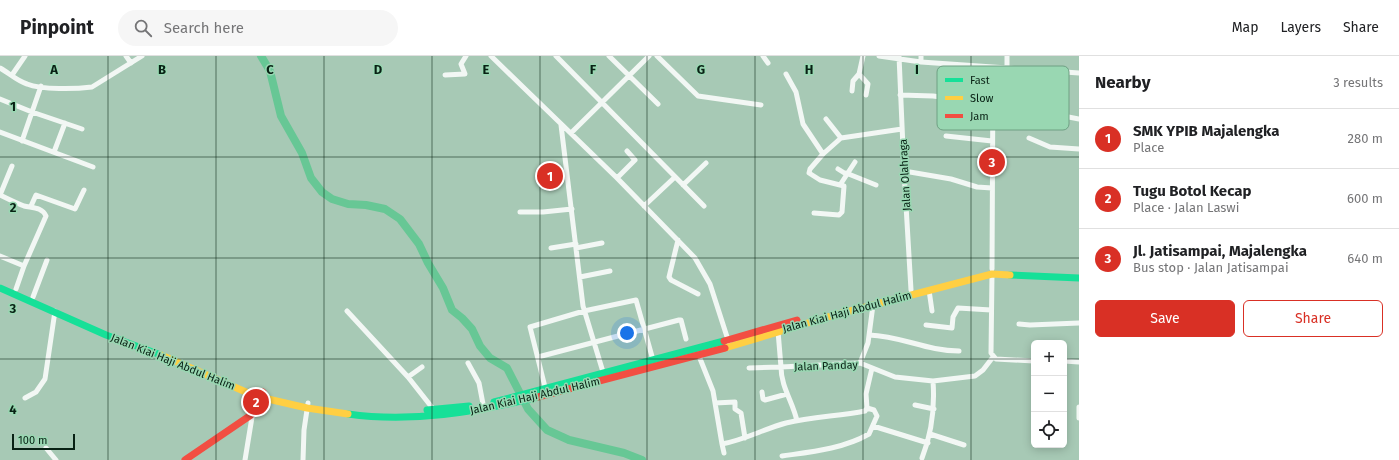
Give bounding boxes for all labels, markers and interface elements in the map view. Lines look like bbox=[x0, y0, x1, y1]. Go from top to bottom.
search box bbox=[118, 10, 398, 46]
text: Pinpoint bbox=[20, 16, 94, 39]
icon: search bbox=[132, 17, 154, 39]
text: Search here bbox=[164, 19, 244, 37]
text: Map bbox=[1232, 19, 1258, 36]
text: Layers bbox=[1280, 19, 1321, 36]
text: Share bbox=[1343, 19, 1379, 36]
text: A bbox=[49, 62, 58, 77]
text: B bbox=[158, 62, 166, 77]
text: C bbox=[266, 62, 274, 77]
text: D bbox=[374, 62, 383, 77]
text: E bbox=[483, 62, 490, 77]
text: F bbox=[590, 62, 597, 77]
text: G bbox=[697, 62, 705, 77]
text: H bbox=[805, 62, 813, 77]
text: I bbox=[915, 62, 919, 77]
legend bbox=[937, 66, 1069, 130]
text: Nearby bbox=[1095, 72, 1150, 93]
text: Fast bbox=[970, 74, 990, 87]
text: 3 results bbox=[1333, 75, 1383, 90]
text: Slow bbox=[970, 92, 994, 105]
text: 1 bbox=[10, 99, 16, 114]
text: Jam bbox=[970, 110, 989, 123]
text: SMK YPIB Majalengka bbox=[1133, 122, 1279, 140]
text: 1 bbox=[1105, 131, 1111, 146]
text: 280 m bbox=[1348, 131, 1383, 146]
street label: Jalan Olahraga bbox=[897, 139, 913, 211]
text: Place bbox=[1133, 140, 1164, 155]
pin: 3 bbox=[979, 147, 1005, 177]
pin: 1 bbox=[537, 161, 563, 191]
text: Tugu Botol Kecap bbox=[1133, 182, 1251, 200]
text: 2 bbox=[1105, 191, 1111, 206]
text: 600 m bbox=[1347, 191, 1383, 206]
text: 2 bbox=[10, 200, 17, 215]
text: Place · Jalan Laswi bbox=[1133, 200, 1239, 215]
text: Jl. Jatisampai, Majalengka bbox=[1133, 242, 1307, 260]
text: 3 bbox=[1105, 251, 1111, 266]
text: 640 m bbox=[1347, 251, 1383, 266]
text: Bus stop · Jalan Jatisampai bbox=[1133, 260, 1289, 275]
street label: Jalan Kiai Haji Abdul Halim bbox=[781, 289, 913, 335]
button: Save bbox=[1095, 300, 1235, 337]
button: Share bbox=[1243, 300, 1383, 337]
text: 3 bbox=[9, 301, 17, 316]
your location bbox=[617, 323, 637, 343]
street label: Jalan Kiai Haji Abdul Halim bbox=[109, 331, 237, 393]
map controls bbox=[1031, 340, 1067, 448]
button: + bbox=[1031, 340, 1067, 376]
street label: Jalan Panday bbox=[794, 358, 859, 374]
street label: Jalan Kiai Haji Abdul Halim bbox=[469, 375, 601, 417]
button: − bbox=[1031, 376, 1067, 412]
pin: 2 bbox=[243, 387, 269, 417]
text: 4 bbox=[9, 402, 17, 417]
button: locate bbox=[1031, 412, 1067, 448]
scale bar bbox=[12, 432, 75, 451]
text: 100 m bbox=[18, 434, 47, 447]

